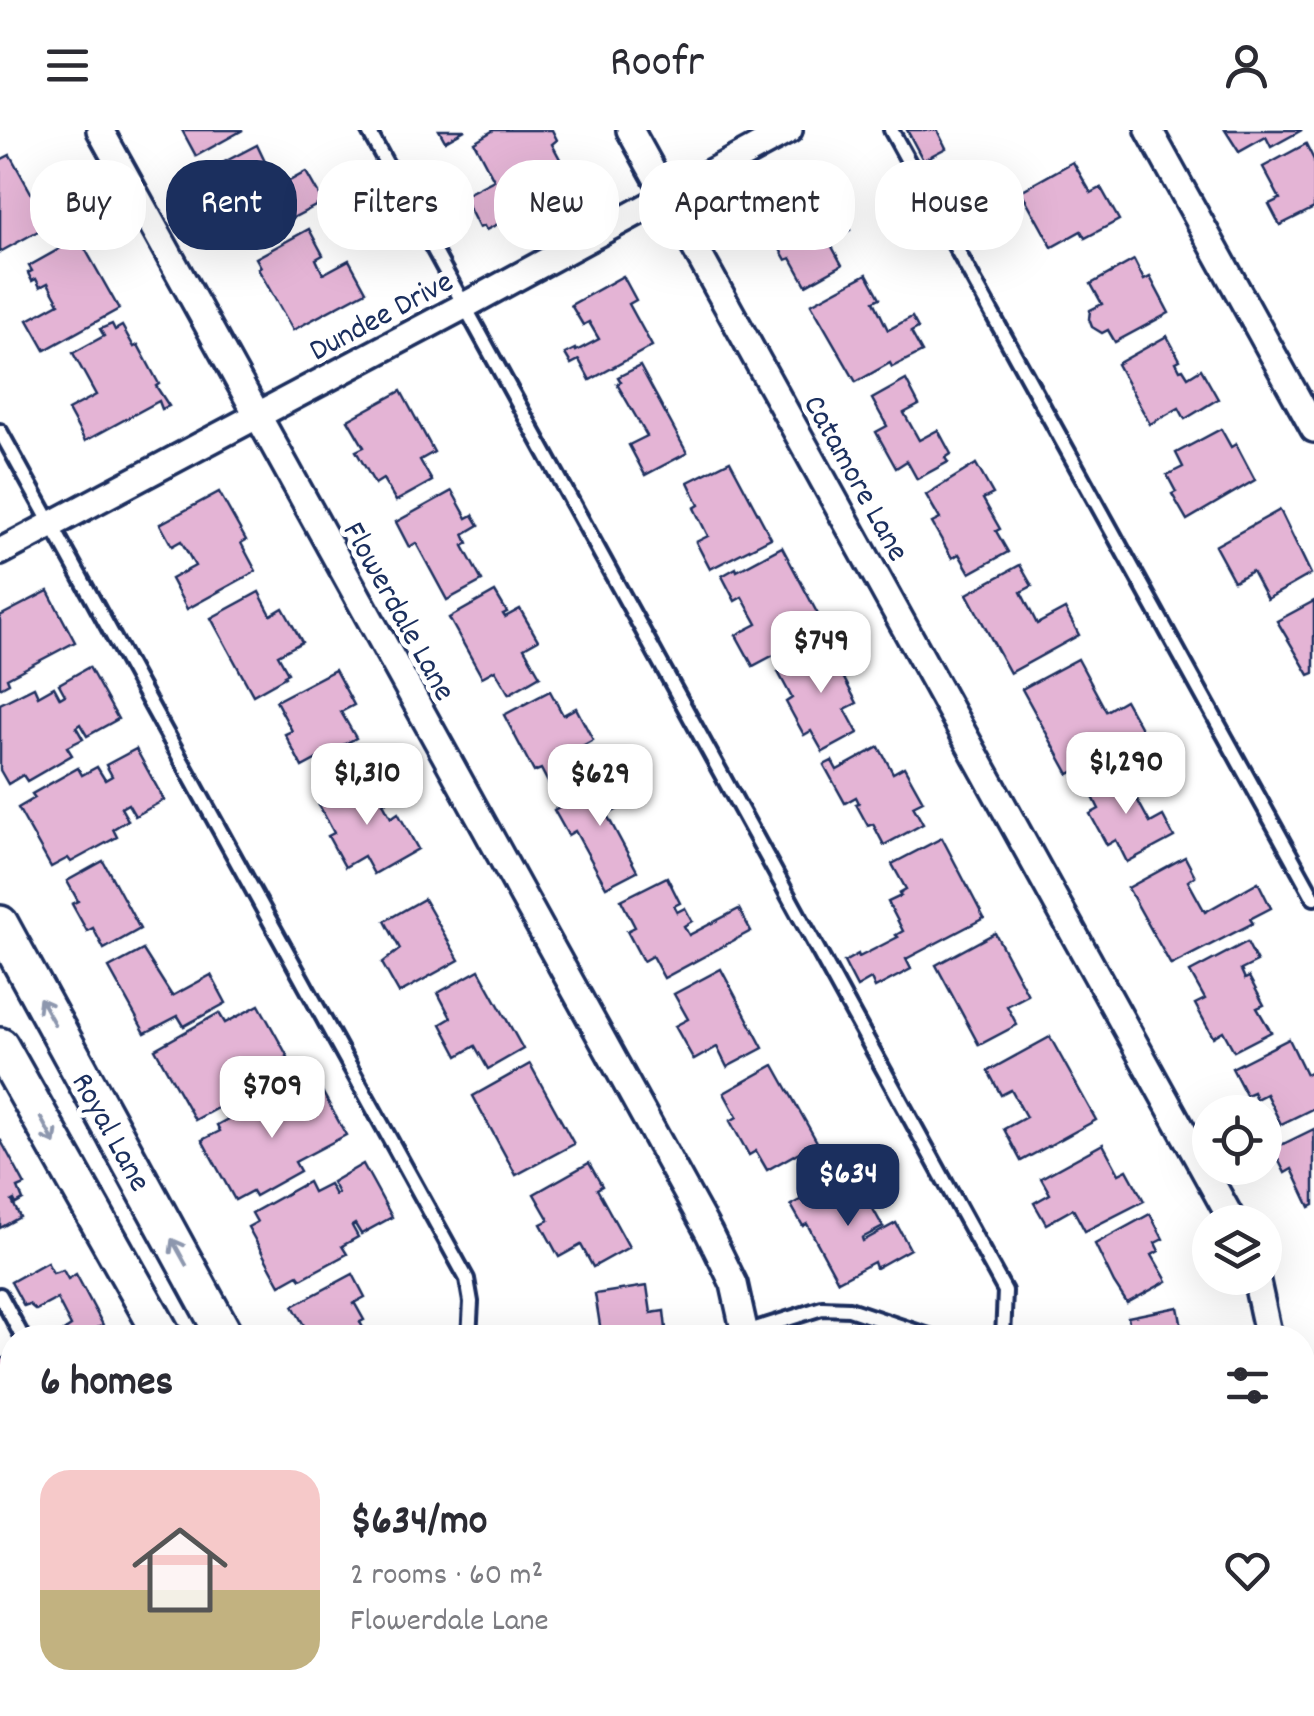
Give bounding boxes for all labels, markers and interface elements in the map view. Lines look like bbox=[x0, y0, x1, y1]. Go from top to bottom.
text: Roofr bbox=[610, 33, 704, 97]
icon: menu bbox=[40, 38, 95, 93]
icon: person bbox=[1219, 38, 1274, 93]
chip: Buy bbox=[30, 160, 146, 250]
chip: Rent bbox=[166, 160, 297, 250]
chip: Filters bbox=[317, 160, 474, 250]
chip: New bbox=[494, 160, 619, 250]
chip: Apartment bbox=[639, 160, 855, 250]
chip: House bbox=[875, 160, 1024, 250]
street label: Dundee Drive bbox=[302, 261, 463, 376]
street label: Catamore Lane bbox=[789, 388, 918, 571]
street label: Flowerdale Lane bbox=[328, 514, 465, 710]
pin: $749 bbox=[762, 611, 880, 696]
text: $749 bbox=[793, 620, 849, 666]
pin: $1,290 bbox=[1045, 732, 1207, 817]
text: $1,290 bbox=[1088, 741, 1164, 787]
pin: $1,310 bbox=[286, 743, 448, 828]
pin: $629 bbox=[541, 744, 659, 829]
text: $1,310 bbox=[333, 752, 401, 798]
text: $629 bbox=[570, 753, 630, 799]
one-way arrow bbox=[37, 997, 57, 1026]
pin: $709 bbox=[213, 1056, 331, 1141]
text: $709 bbox=[242, 1065, 302, 1111]
street label: Royal Lane bbox=[57, 1066, 160, 1201]
map controls bbox=[1192, 1095, 1282, 1295]
button: locate bbox=[1192, 1095, 1282, 1185]
one-way arrow bbox=[38, 1116, 58, 1145]
pin: $634 bbox=[789, 1144, 907, 1229]
text: $634 bbox=[818, 1153, 878, 1199]
button: layers bbox=[1192, 1205, 1282, 1295]
one-way arrow bbox=[169, 1238, 189, 1267]
text: 6 homes bbox=[40, 1355, 173, 1415]
icon: filters bbox=[1220, 1358, 1275, 1413]
text: $634/mo bbox=[350, 1494, 487, 1554]
icon: home bbox=[120, 1510, 240, 1630]
icon: heart bbox=[1220, 1543, 1275, 1598]
text: 2 rooms · 60 m² bbox=[350, 1554, 543, 1600]
text: Flowerdale Lane bbox=[350, 1600, 549, 1646]

